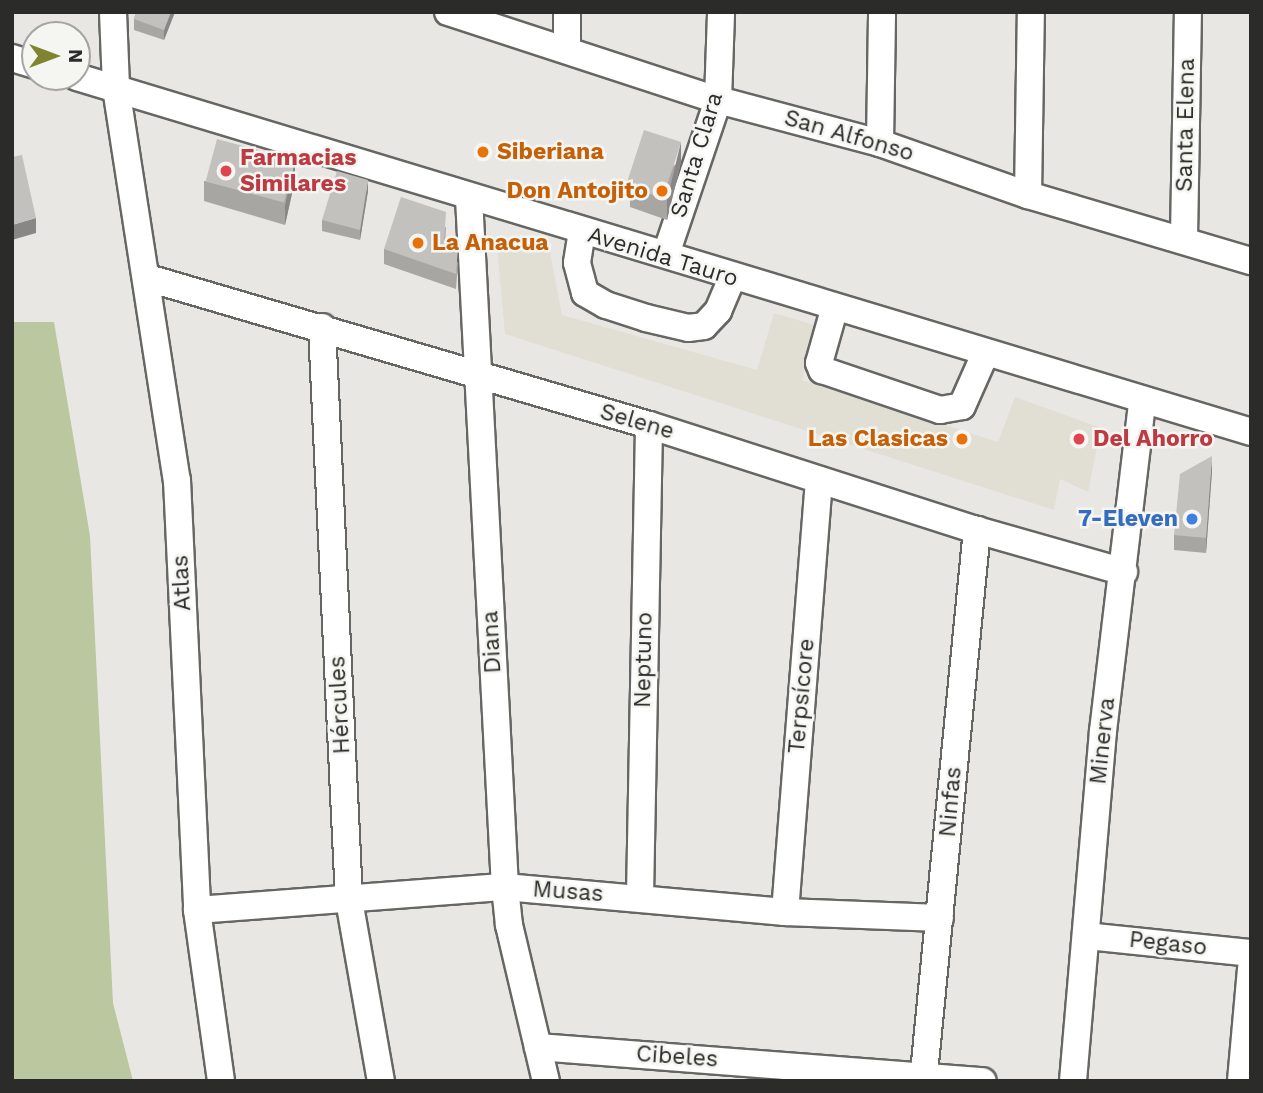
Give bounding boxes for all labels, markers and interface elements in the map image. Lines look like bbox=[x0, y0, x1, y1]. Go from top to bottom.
north arrow bbox=[21, 21, 91, 91]
text: N bbox=[64, 49, 87, 63]
street label: Santa Elena bbox=[1171, 58, 1201, 192]
street label: Santa Clara bbox=[665, 89, 729, 221]
street label: San Alfonso bbox=[781, 104, 917, 168]
place label: Siberiana bbox=[497, 138, 604, 166]
place label: Farmacias Similares bbox=[240, 144, 356, 198]
marker: Siberiana bbox=[475, 144, 491, 160]
marker: Farmacias Similares bbox=[218, 163, 234, 179]
place label: Don Antojito bbox=[506, 177, 648, 205]
marker: Don Antojito bbox=[654, 183, 670, 199]
street label: Avenida Tauro bbox=[584, 221, 742, 293]
place label: La Anacua bbox=[432, 229, 549, 257]
marker: La Anacua bbox=[410, 235, 426, 251]
street label: Selene bbox=[597, 398, 677, 446]
place label: Las Clasicas bbox=[808, 425, 948, 453]
place label: Del Ahorro bbox=[1093, 425, 1214, 453]
marker: Las Clasicas bbox=[954, 431, 970, 447]
marker: Del Ahorro bbox=[1071, 431, 1087, 447]
place label: 7-Eleven bbox=[1078, 505, 1178, 533]
marker: 7-Eleven bbox=[1184, 511, 1200, 527]
street label: Atlas bbox=[167, 554, 197, 612]
street label: Diana bbox=[477, 610, 507, 674]
street label: Neptuno bbox=[629, 612, 659, 708]
street label: Terpsícore bbox=[783, 637, 821, 755]
street label: Hércules bbox=[324, 655, 356, 755]
street label: Minerva bbox=[1085, 696, 1121, 786]
street label: Ninfas bbox=[934, 766, 968, 838]
street label: Musas bbox=[532, 876, 604, 908]
street label: Pegaso bbox=[1128, 926, 1208, 962]
street label: Cibeles bbox=[635, 1040, 719, 1074]

